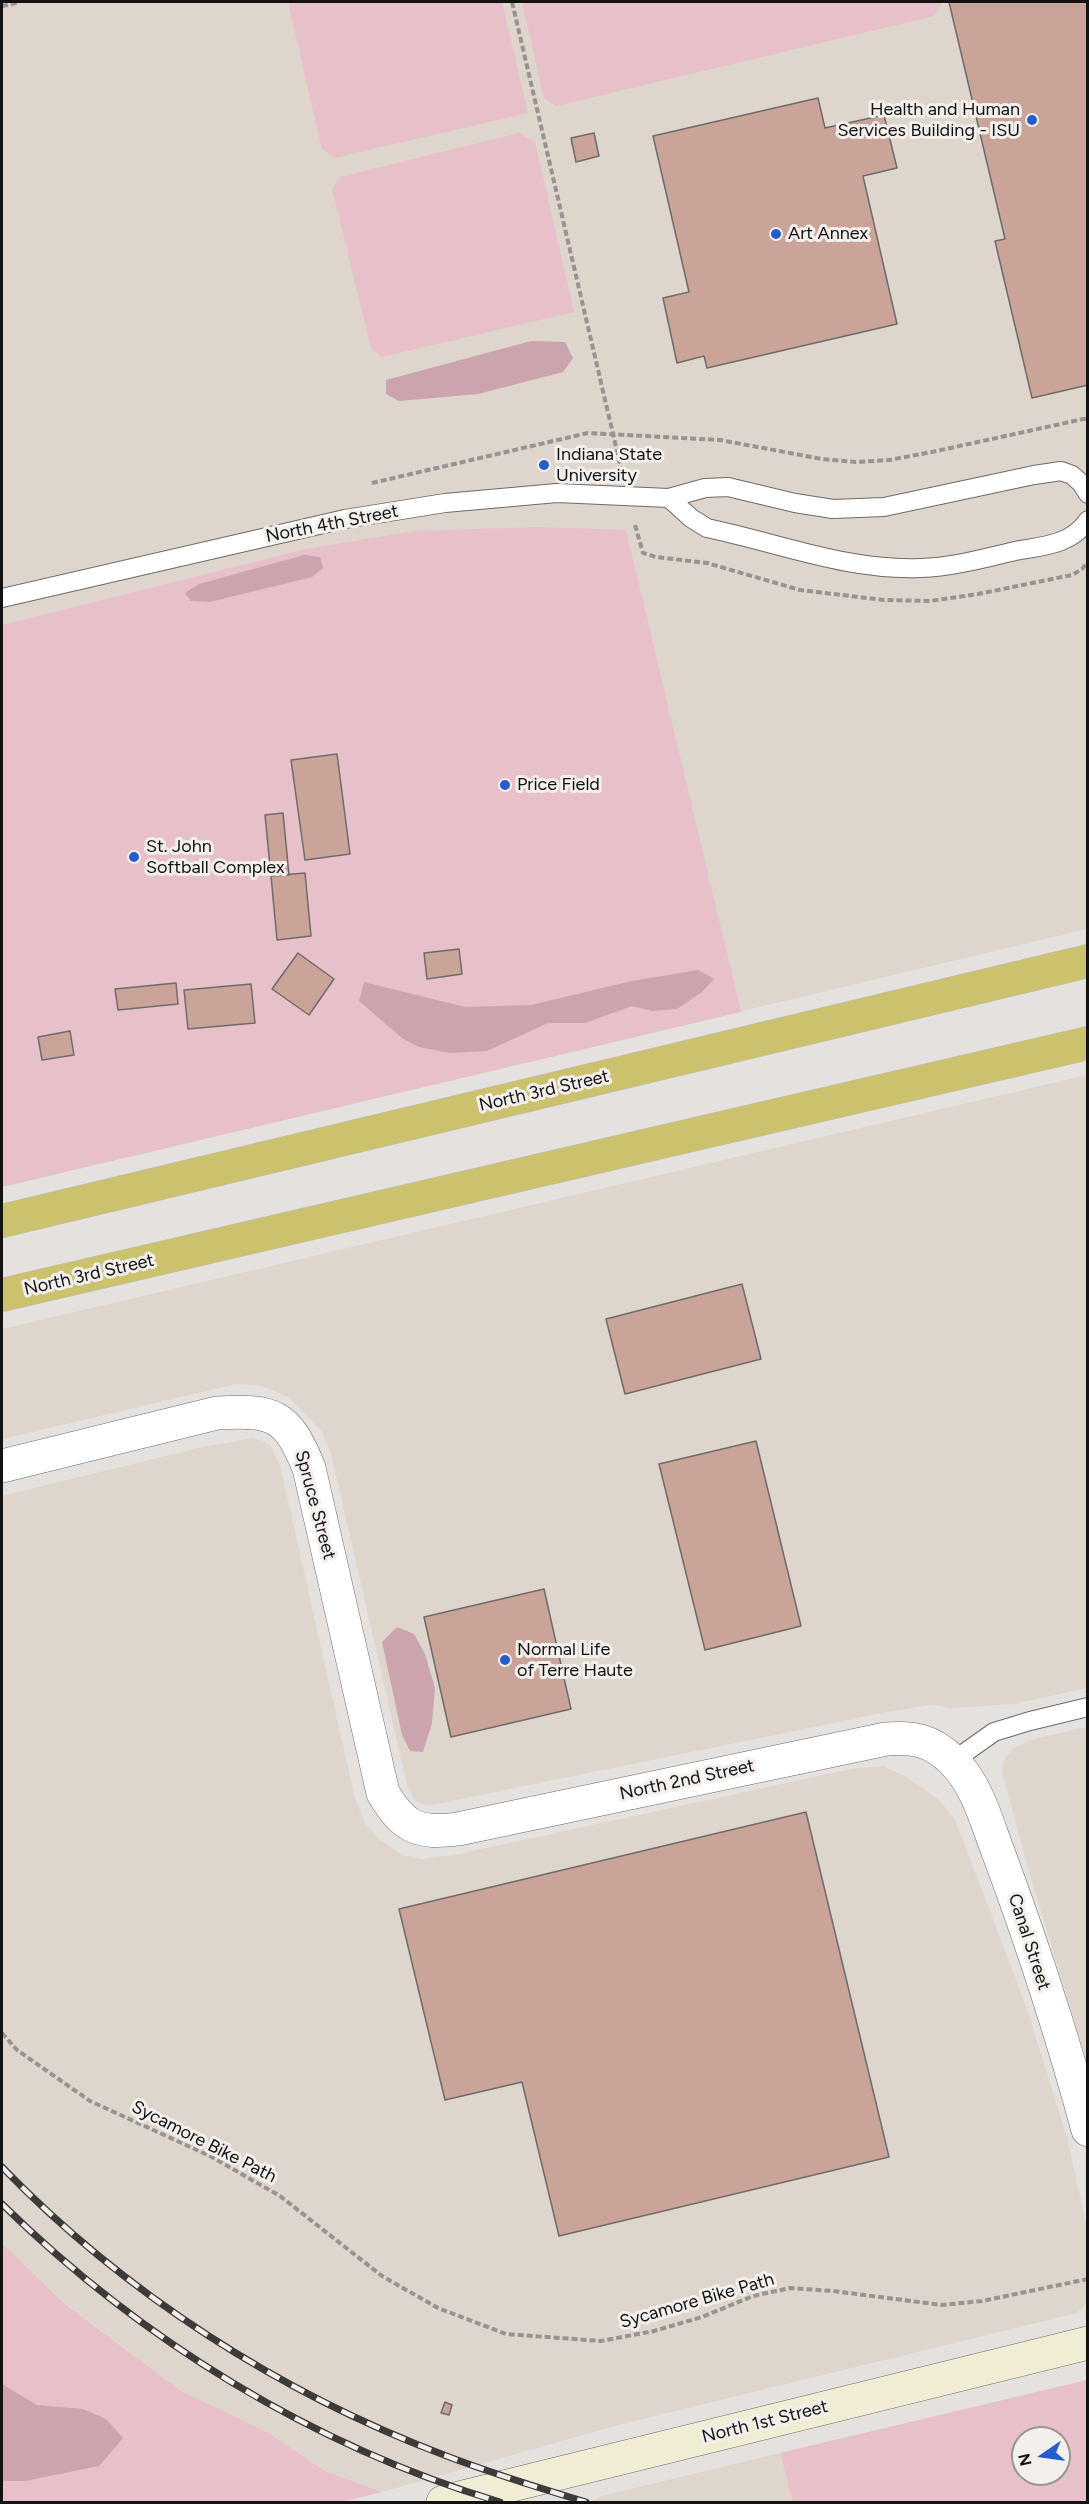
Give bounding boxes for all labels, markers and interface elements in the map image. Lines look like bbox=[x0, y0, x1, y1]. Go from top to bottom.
place label: Health and Human Services Building - ISU bbox=[838, 99, 1020, 142]
marker: Health and Human Services Building - ISU bbox=[1025, 113, 1039, 127]
place label: Art Annex bbox=[788, 223, 868, 245]
marker: Art Annex bbox=[769, 227, 783, 241]
place label: Indiana State University bbox=[556, 444, 662, 486]
marker: Indiana State University bbox=[537, 458, 551, 472]
street label: North 4th Street bbox=[264, 501, 400, 547]
place label: Price Field bbox=[517, 774, 600, 796]
marker: Price Field bbox=[498, 778, 512, 792]
place label: St. John Softball Complex bbox=[146, 836, 285, 878]
marker: St. John Softball Complex bbox=[127, 850, 141, 864]
street label: North 3rd Street bbox=[477, 1066, 611, 1116]
street label: North 3rd Street bbox=[22, 1250, 156, 1300]
street label: Spruce Street bbox=[290, 1448, 340, 1562]
place label: Normal Life of Terre Haute bbox=[517, 1639, 633, 1682]
marker: Normal Life of Terre Haute bbox=[498, 1653, 512, 1667]
street label: North 2nd Street bbox=[618, 1755, 756, 1805]
street label: Canal Street bbox=[1003, 1891, 1055, 1993]
street label: Sycamore Bike Path bbox=[128, 2096, 280, 2188]
street label: Sycamore Bike Path bbox=[617, 2269, 777, 2333]
street label: North 1st Street bbox=[700, 2396, 830, 2448]
north arrow bbox=[1011, 2426, 1071, 2486]
text: N bbox=[1014, 2452, 1036, 2468]

